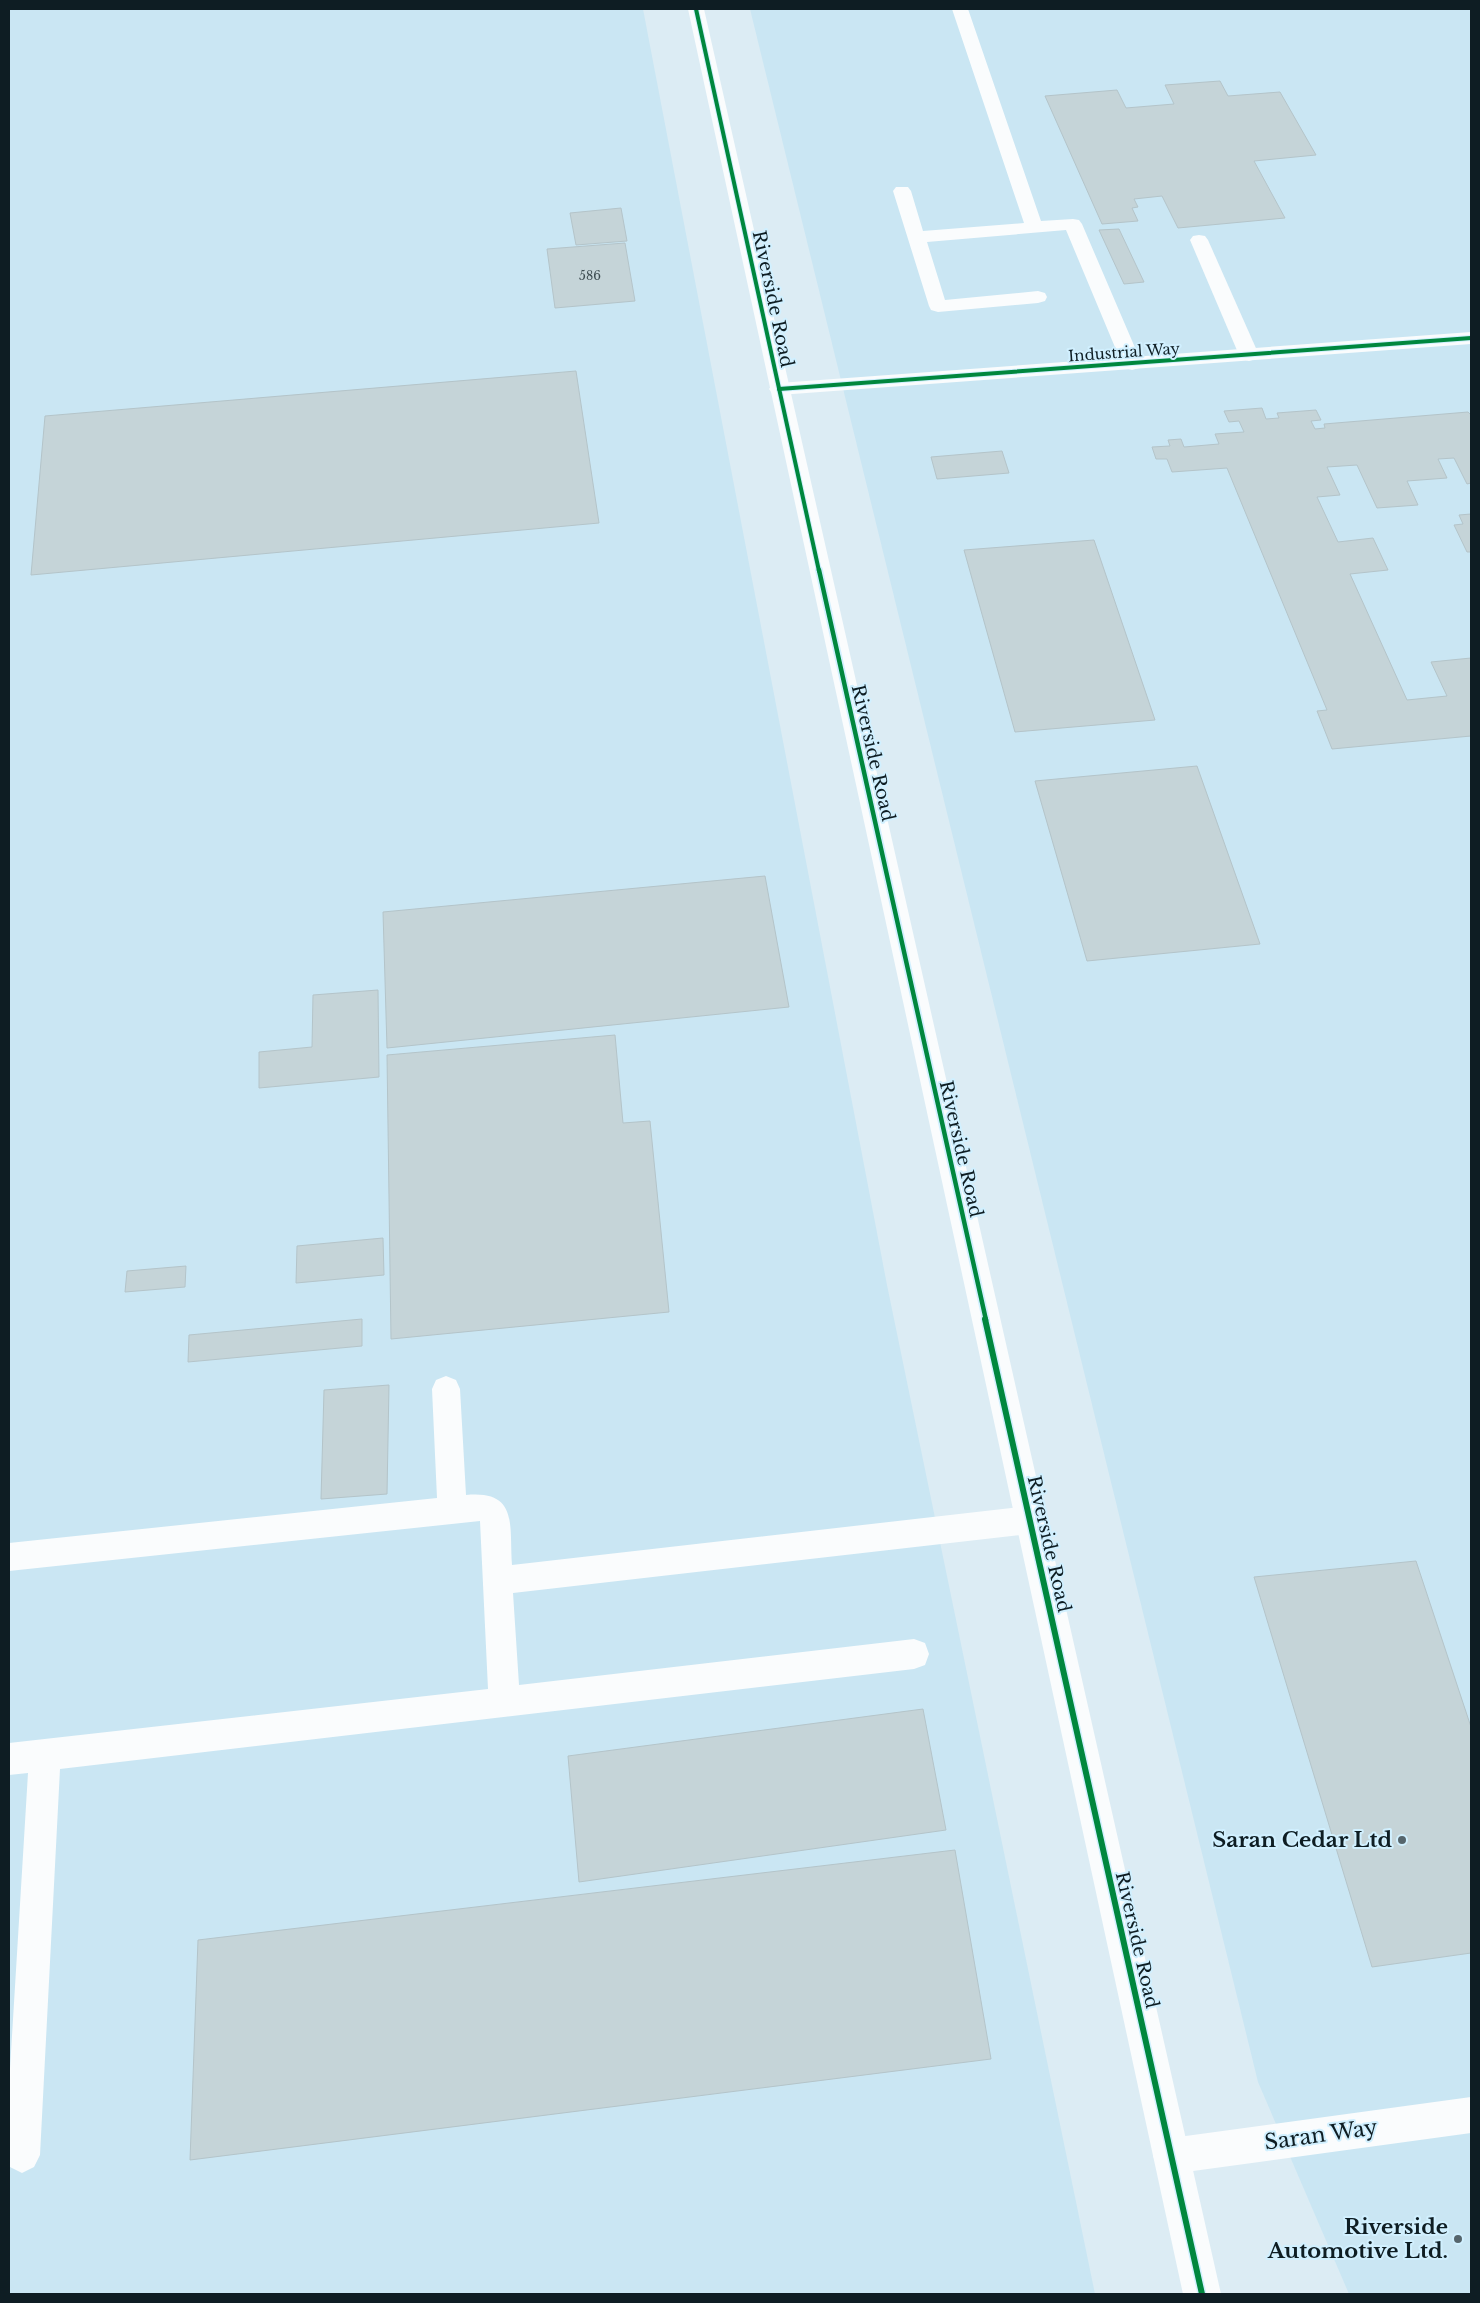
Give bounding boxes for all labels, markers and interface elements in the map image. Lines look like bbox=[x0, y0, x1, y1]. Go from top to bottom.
street label: Riverside Road bbox=[748, 228, 798, 370]
house number: 586 bbox=[579, 268, 601, 283]
street label: Industrial Way bbox=[1067, 339, 1181, 365]
street label: Riverside Road bbox=[847, 683, 899, 823]
street label: Riverside Road bbox=[935, 1079, 987, 1219]
street label: Riverside Road bbox=[1023, 1474, 1075, 1614]
place label: Saran Cedar Ltd bbox=[1212, 1827, 1392, 1853]
marker: Saran Cedar Ltd bbox=[1396, 1834, 1408, 1846]
street label: Riverside Road bbox=[1111, 1870, 1163, 2010]
street label: Saran Way bbox=[1263, 2114, 1380, 2156]
place label: Riverside Automotive Ltd. bbox=[1267, 2214, 1448, 2264]
marker: Riverside Automotive Ltd. bbox=[1452, 2233, 1464, 2245]

